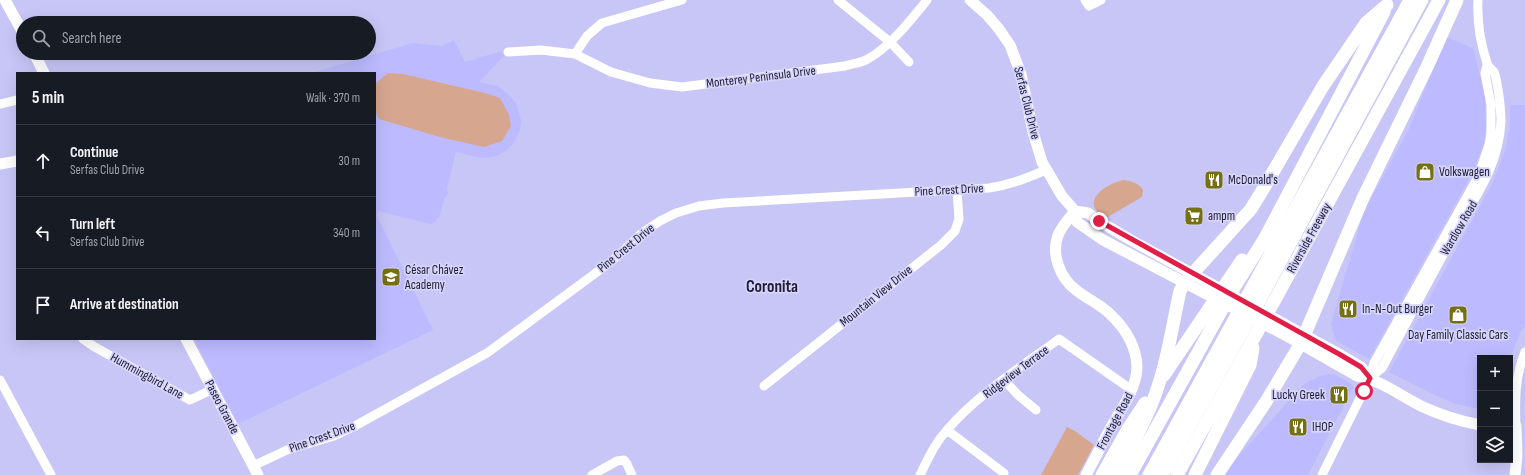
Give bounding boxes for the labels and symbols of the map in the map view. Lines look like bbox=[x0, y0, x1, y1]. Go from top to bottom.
street label: Monterey Peninsula Drive bbox=[705, 62, 817, 92]
street label: Serfas Club Drive bbox=[1010, 65, 1044, 141]
shop icon: Volkswagen bbox=[1414, 161, 1436, 183]
place label: Volkswagen bbox=[1439, 164, 1490, 180]
restaurant icon: McDonald's bbox=[1203, 169, 1225, 191]
place label: McDonald's bbox=[1228, 172, 1278, 188]
street label: Pine Crest Drive bbox=[914, 180, 984, 200]
street label: Wardlow Road bbox=[1437, 198, 1481, 258]
street label: Riverside Freeway bbox=[1283, 200, 1335, 276]
supermarket icon: ampm bbox=[1183, 205, 1205, 227]
place label: ampm bbox=[1208, 208, 1235, 224]
route end bbox=[1090, 212, 1108, 230]
street label: Pine Crest Drive bbox=[594, 220, 658, 276]
place label: César Chávez Academy bbox=[404, 262, 464, 293]
street label: Mountain View Drive bbox=[837, 262, 915, 330]
school or university icon: César Chávez Academy bbox=[380, 266, 402, 288]
district label: Coronita bbox=[746, 277, 798, 297]
restaurant icon: In-N-Out Burger bbox=[1337, 298, 1359, 320]
place label: In-N-Out Burger bbox=[1362, 301, 1433, 317]
shop icon: Day Family Classic Cars bbox=[1447, 304, 1469, 326]
place label: Day Family Classic Cars bbox=[1408, 327, 1508, 343]
street label: Ridgeview Terrace bbox=[980, 342, 1052, 402]
street label: Hummingbird Lane bbox=[108, 349, 186, 403]
street label: Paseo Grande bbox=[201, 377, 243, 437]
route start bbox=[1355, 382, 1373, 400]
restaurant icon: Lucky Greek bbox=[1328, 384, 1350, 406]
place label: Lucky Greek bbox=[1272, 387, 1325, 403]
street label: Frontage Road bbox=[1093, 390, 1137, 452]
restaurant icon: IHOP bbox=[1287, 416, 1309, 438]
street label: Pine Crest Drive bbox=[287, 418, 357, 456]
place label: IHOP bbox=[1312, 419, 1334, 435]

